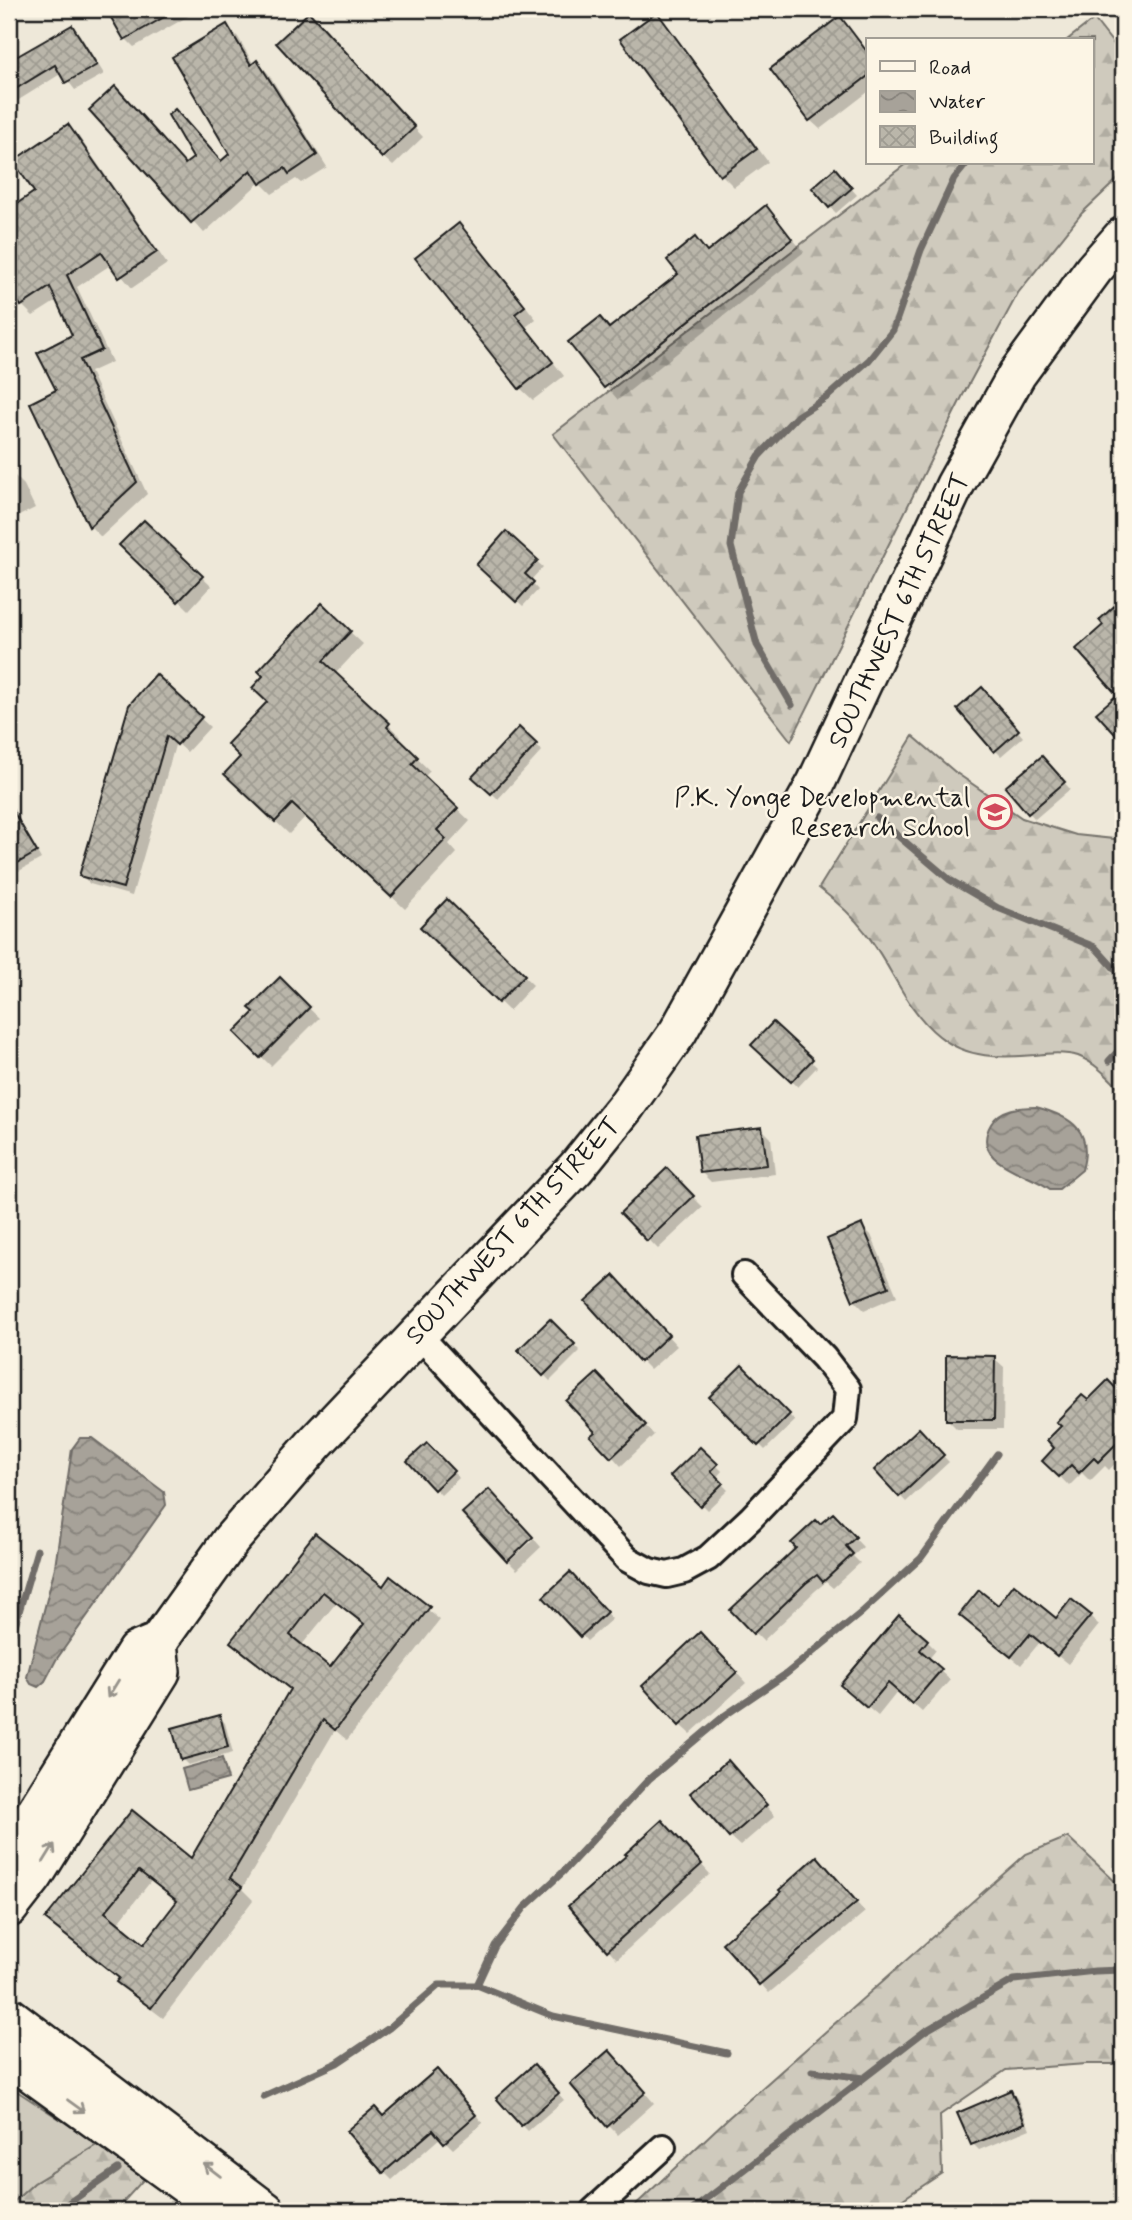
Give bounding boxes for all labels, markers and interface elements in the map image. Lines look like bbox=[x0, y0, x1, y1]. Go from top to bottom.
legend bbox=[866, 38, 1094, 164]
text: Road bbox=[929, 54, 971, 82]
text: Water bbox=[929, 88, 985, 116]
text: Building bbox=[929, 124, 999, 154]
street label: SOUTHWEST 6TH STREET bbox=[821, 468, 979, 754]
place label: P.K. Yonge Developmental Research School bbox=[674, 782, 970, 846]
school or university icon: P.K. Yonge Developmental Research School bbox=[976, 793, 1014, 831]
street label: SOUTHWEST 6TH STREET bbox=[399, 1110, 628, 1353]
one-way arrow bbox=[105, 1679, 120, 1698]
one-way arrow bbox=[42, 1844, 56, 1864]
one-way arrow bbox=[66, 2099, 85, 2113]
one-way arrow bbox=[203, 2163, 222, 2178]

